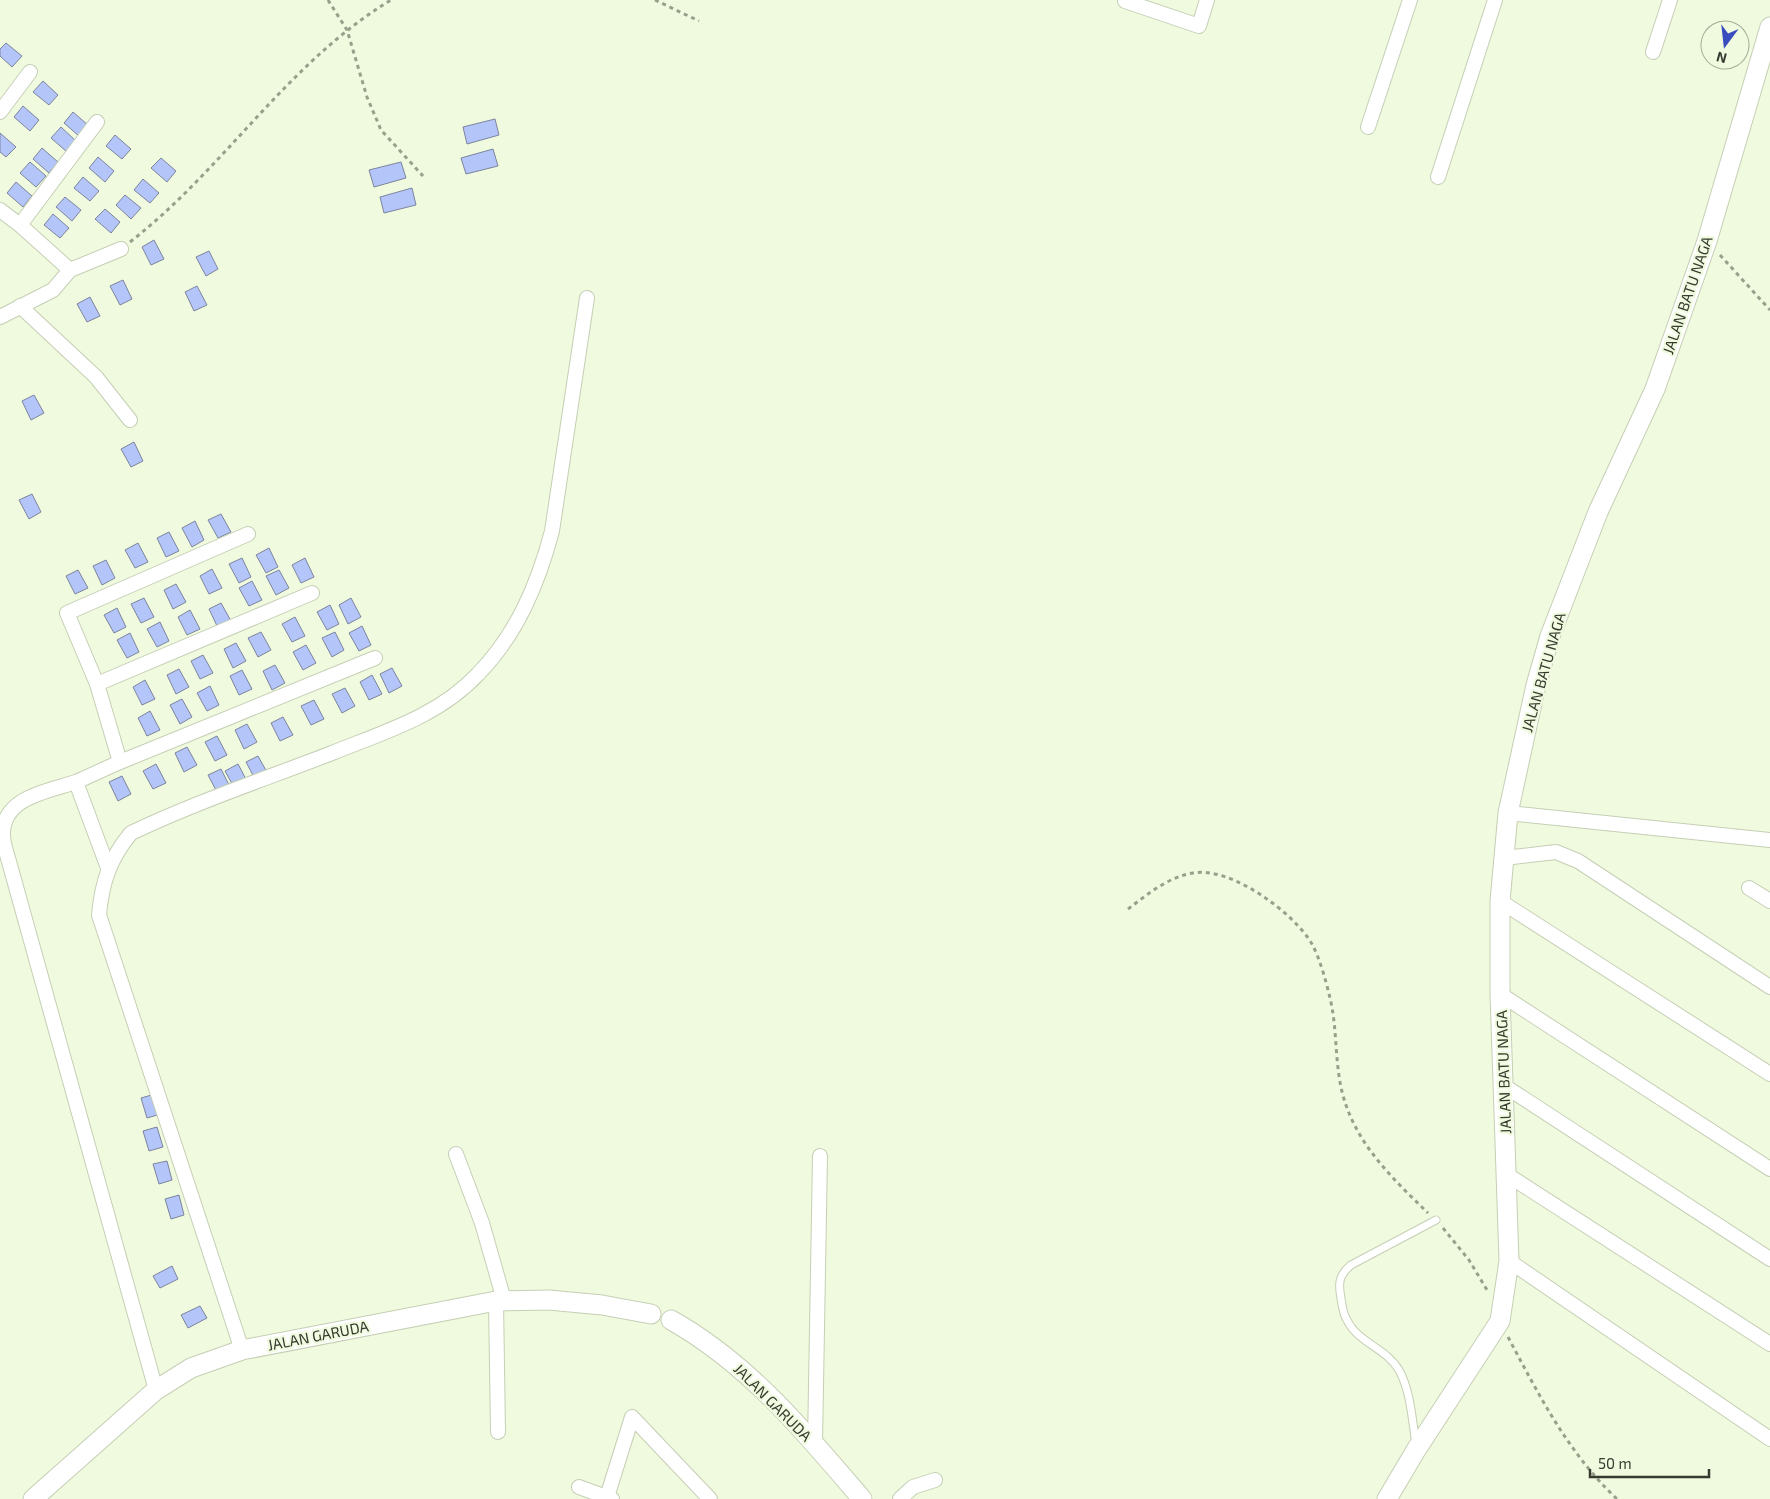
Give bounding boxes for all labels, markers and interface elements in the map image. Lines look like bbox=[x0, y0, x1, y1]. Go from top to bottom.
north arrow bbox=[1700, 20, 1750, 70]
text: N bbox=[1714, 49, 1729, 68]
street label: JALAN BATU NAGA bbox=[1658, 233, 1716, 356]
street label: JALAN BATU NAGA bbox=[1517, 609, 1569, 734]
street label: JALAN BATU NAGA bbox=[1492, 1009, 1514, 1134]
street label: JALAN GARUDA bbox=[266, 1316, 371, 1354]
street label: JALAN GARUDA bbox=[730, 1359, 816, 1445]
scale bar bbox=[1590, 1446, 1709, 1478]
text: 50 m bbox=[1598, 1454, 1632, 1472]

